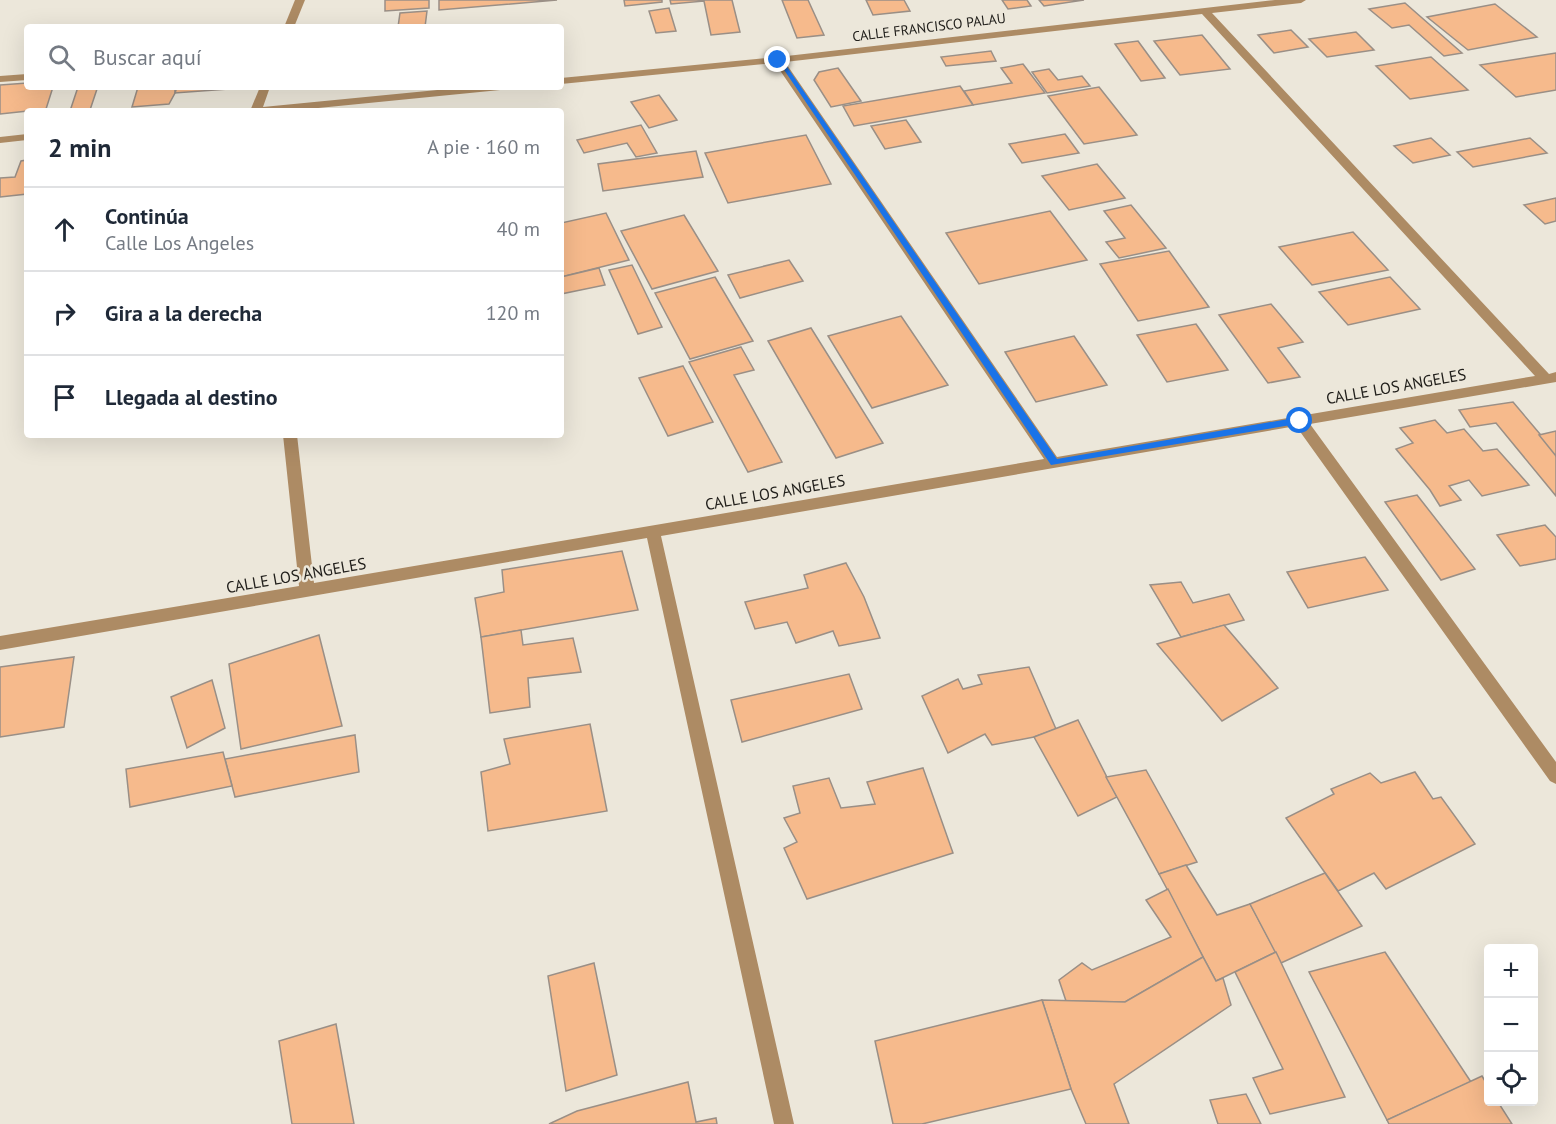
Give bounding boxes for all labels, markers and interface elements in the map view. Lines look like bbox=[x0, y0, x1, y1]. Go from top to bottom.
street label: CALLE FRANCISCO PALAU bbox=[851, 9, 1007, 45]
search box bbox=[24, 24, 564, 90]
icon: search bbox=[45, 41, 78, 74]
text: Buscar aquí bbox=[93, 43, 202, 71]
route end bbox=[764, 46, 790, 72]
text: 2 min bbox=[48, 131, 111, 164]
text: A pie · 160 m bbox=[427, 134, 540, 160]
text: Continúa bbox=[105, 202, 189, 230]
icon: ahead bbox=[48, 213, 81, 246]
text: 40 m bbox=[497, 216, 540, 242]
text: Calle Los Angeles bbox=[105, 230, 254, 256]
icon: right bbox=[48, 297, 81, 330]
text: Gira a la derecha bbox=[105, 299, 262, 327]
text: 120 m bbox=[486, 300, 540, 326]
street label: CALLE LOS ANGELES bbox=[1324, 364, 1468, 408]
icon: arrive bbox=[48, 381, 81, 414]
text: Llegada al destino bbox=[105, 383, 278, 411]
route start bbox=[1286, 407, 1312, 433]
street label: CALLE LOS ANGELES bbox=[703, 470, 847, 514]
street label: CALLE LOS ANGELES bbox=[224, 553, 368, 597]
map controls bbox=[1484, 944, 1538, 1106]
button: + bbox=[1484, 944, 1538, 998]
button: − bbox=[1484, 998, 1538, 1052]
button: locate bbox=[1484, 1052, 1538, 1106]

